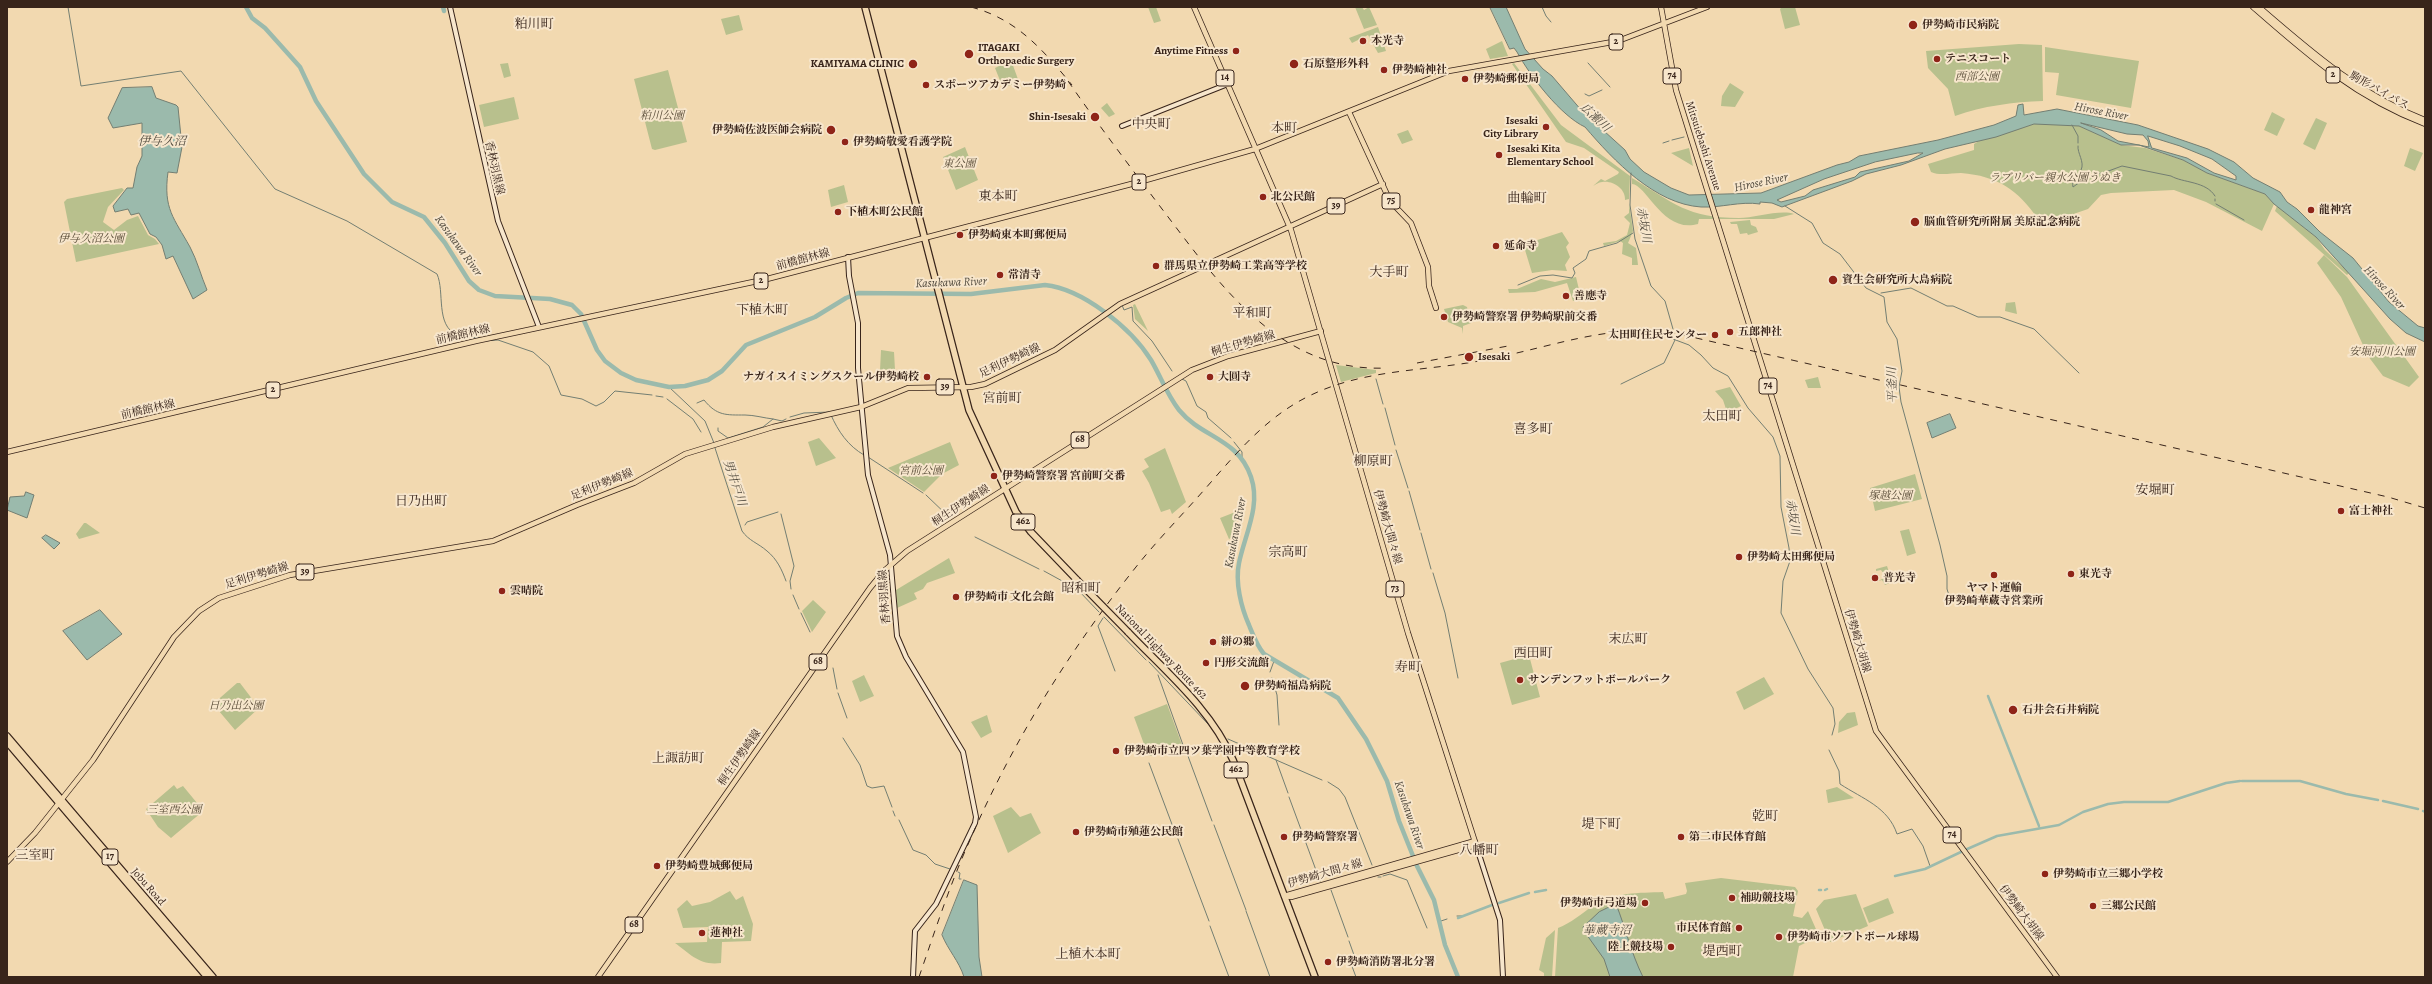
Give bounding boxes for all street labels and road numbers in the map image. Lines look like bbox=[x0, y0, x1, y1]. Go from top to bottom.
road number: 2 bbox=[1609, 34, 1623, 50]
road number: 2 bbox=[2326, 67, 2340, 83]
road number: 74 bbox=[1663, 68, 1681, 84]
street label: 駒形バイパス bbox=[2347, 69, 2411, 113]
road number: 14 bbox=[1216, 70, 1234, 86]
street label: Mitsuiebashi Avenue bbox=[1682, 100, 1724, 192]
street label: 香林羽黒線 bbox=[481, 140, 507, 196]
road number: 2 bbox=[1132, 174, 1146, 190]
road number: 75 bbox=[1382, 193, 1400, 209]
road number: 39 bbox=[1327, 198, 1345, 214]
street label: 前橋館林線 bbox=[775, 247, 831, 273]
road number: 2 bbox=[754, 273, 768, 289]
street label: 前橋館林線 bbox=[435, 322, 491, 348]
street label: 桐生伊勢崎線 bbox=[1209, 329, 1277, 359]
street label: 足利伊勢崎線 bbox=[977, 341, 1043, 381]
road number: 74 bbox=[1759, 378, 1777, 394]
road number: 39 bbox=[936, 379, 954, 395]
road number: 2 bbox=[266, 382, 280, 398]
street label: 前橋館林線 bbox=[120, 397, 176, 423]
road number: 68 bbox=[1071, 432, 1089, 448]
street label: 足利伊勢崎線 bbox=[569, 467, 635, 503]
street label: 桐生伊勢崎線 bbox=[930, 482, 992, 530]
street label: 伊勢崎大間々線 bbox=[1370, 488, 1404, 566]
road number: 462 bbox=[1011, 514, 1035, 530]
street label: 足利伊勢崎線 bbox=[224, 560, 290, 592]
road number: 39 bbox=[296, 564, 314, 580]
street label: 香林羽黒線 bbox=[876, 569, 894, 625]
road number: 73 bbox=[1386, 581, 1404, 597]
street label: National Highway Route 462 bbox=[1112, 602, 1210, 702]
street label: 伊勢崎大胡線 bbox=[1841, 608, 1873, 674]
road number: 68 bbox=[809, 654, 827, 670]
street label: 桐生伊勢崎線 bbox=[716, 727, 764, 789]
road number: 462 bbox=[1224, 762, 1248, 778]
road number: 74 bbox=[1943, 827, 1961, 843]
road number: 17 bbox=[102, 849, 118, 865]
street label: 伊勢崎大間々線 bbox=[1286, 857, 1364, 891]
street label: Jobu Road bbox=[128, 866, 168, 908]
street label: 伊勢崎大胡線 bbox=[1996, 883, 2046, 943]
road number: 68 bbox=[625, 917, 643, 933]

